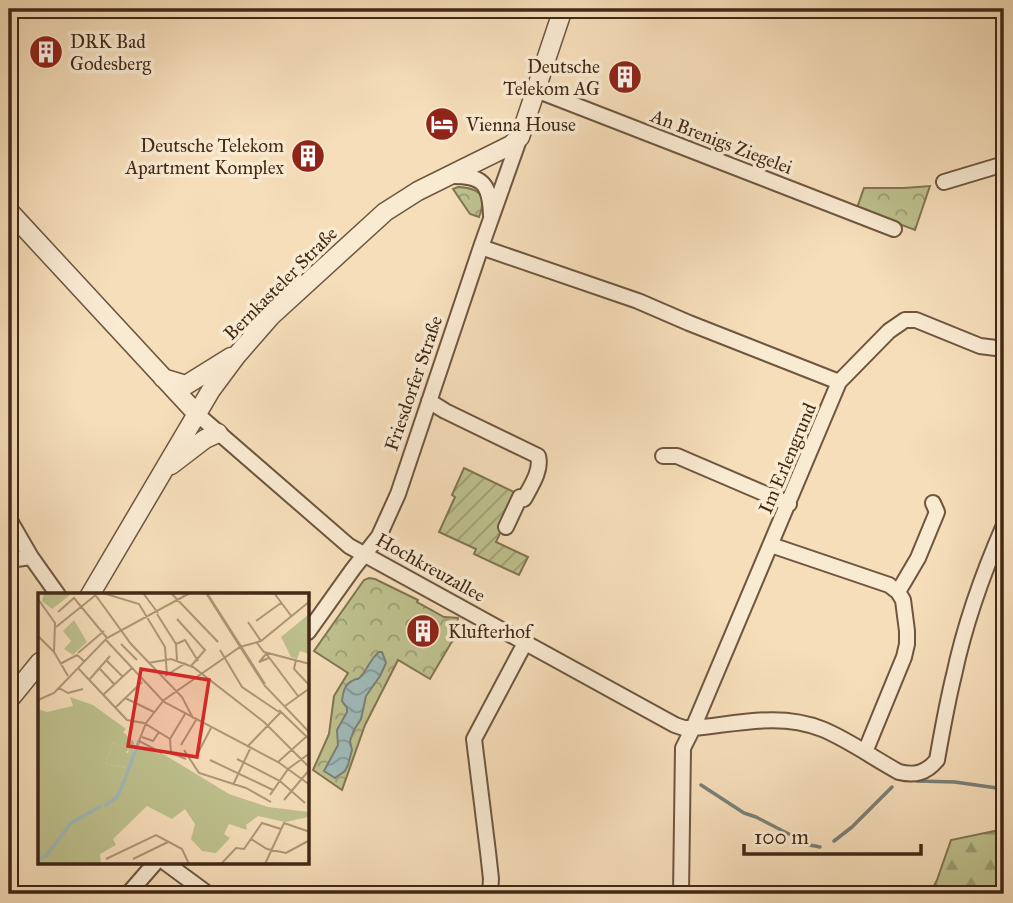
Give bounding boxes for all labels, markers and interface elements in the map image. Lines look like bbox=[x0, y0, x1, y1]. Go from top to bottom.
place label: DRK Bad Godesberg bbox=[70, 30, 151, 76]
building icon: DRK Bad Godesberg bbox=[27, 33, 65, 71]
place label: Deutsche Telekom AG bbox=[503, 55, 600, 100]
building icon: Deutsche Telekom AG bbox=[606, 58, 644, 96]
street label: An Brenigs Ziegelei bbox=[646, 104, 796, 180]
hotel icon: Vienna House bbox=[423, 105, 461, 143]
place label: Vienna House bbox=[465, 113, 576, 136]
place label: Deutsche Telekom Apartment Komplex bbox=[124, 134, 285, 179]
building icon: Deutsche Telekom Apartment Komplex bbox=[289, 137, 327, 175]
street label: Bernkasteler Straße bbox=[219, 222, 342, 345]
street label: Friesdorfer Straße bbox=[380, 313, 447, 454]
street label: Im Erlengrund bbox=[754, 399, 822, 517]
street label: Hochkreuzallee bbox=[372, 528, 489, 607]
inset map bbox=[38, 593, 310, 864]
building icon: Klufterhof bbox=[404, 612, 442, 650]
place label: Klufterhof bbox=[448, 620, 534, 643]
scale bar bbox=[744, 812, 920, 856]
text: 100 m bbox=[754, 824, 809, 850]

